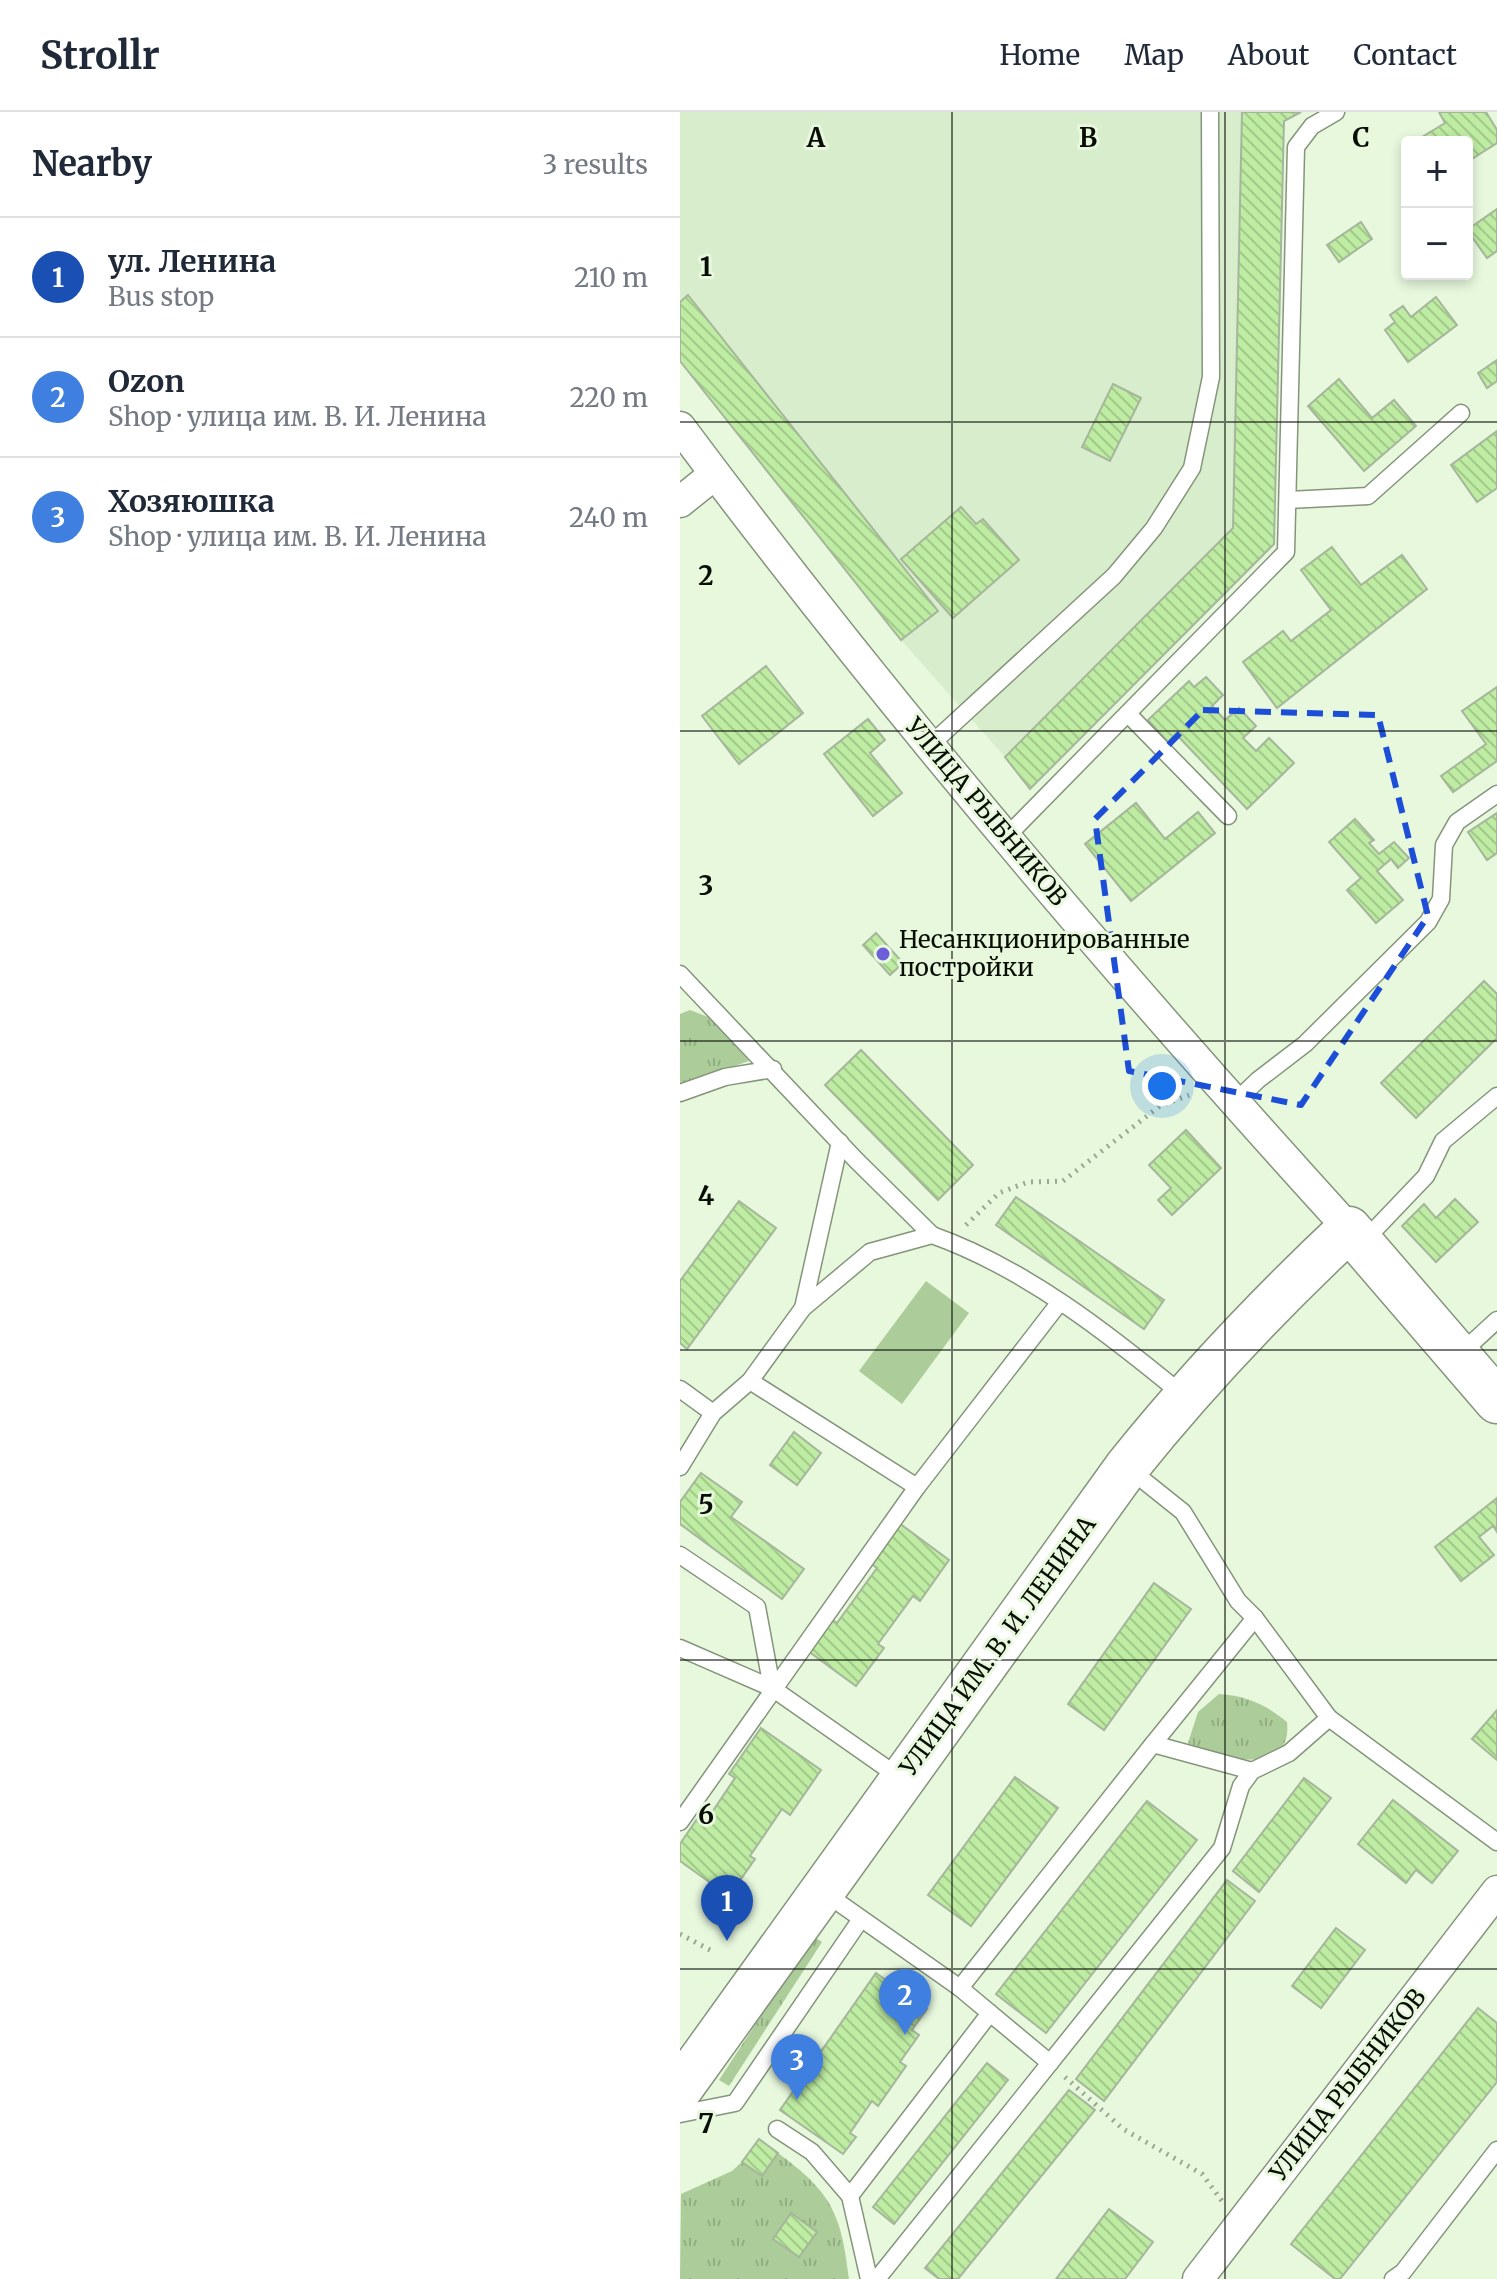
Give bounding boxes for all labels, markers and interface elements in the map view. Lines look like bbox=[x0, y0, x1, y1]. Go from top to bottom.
text: Strollr bbox=[40, 32, 160, 79]
text: Home bbox=[999, 37, 1080, 73]
text: Map bbox=[1124, 37, 1184, 73]
text: About bbox=[1228, 37, 1309, 73]
text: Contact bbox=[1353, 37, 1457, 73]
text: A bbox=[806, 121, 826, 154]
text: B bbox=[1079, 121, 1097, 154]
text: C bbox=[1352, 121, 1370, 154]
map controls bbox=[1401, 136, 1473, 280]
button: + bbox=[1401, 136, 1473, 208]
text: Nearby bbox=[32, 143, 152, 185]
text: 3 results bbox=[543, 148, 648, 181]
button: − bbox=[1401, 208, 1473, 280]
text: ул. Ленина bbox=[108, 242, 276, 280]
text: 1 bbox=[700, 250, 712, 283]
text: 1 bbox=[52, 261, 64, 294]
text: 210 m bbox=[574, 261, 648, 294]
text: Bus stop bbox=[108, 280, 214, 313]
text: Ozon bbox=[108, 362, 185, 400]
text: 2 bbox=[50, 381, 66, 414]
text: 220 m bbox=[569, 381, 648, 414]
text: Shop · улица им. В. И. Ленина bbox=[108, 400, 487, 433]
text: Хозяюшка bbox=[108, 482, 275, 520]
text: 3 bbox=[51, 501, 65, 534]
text: 240 m bbox=[569, 501, 648, 534]
text: Shop · улица им. В. И. Ленина bbox=[108, 520, 487, 553]
text: 2 bbox=[698, 559, 714, 592]
street label: УЛИЦА РЫБНИКОВ bbox=[898, 711, 1074, 912]
text: 3 bbox=[699, 869, 713, 902]
place label: Несанкционированные постройки bbox=[899, 924, 1189, 983]
marker: Несанкционированные постройки bbox=[874, 945, 892, 963]
your location bbox=[1142, 1066, 1182, 1106]
text: 4 bbox=[698, 1179, 715, 1212]
text: 5 bbox=[698, 1488, 714, 1521]
street label: УЛИЦА ИМ. В. И. ЛЕНИНА bbox=[892, 1509, 1103, 1782]
text: 6 bbox=[698, 1798, 714, 1831]
pin: 1 bbox=[701, 1875, 753, 1941]
pin: 2 bbox=[879, 1969, 931, 2035]
street label: УЛИЦА РЫБНИКОВ bbox=[1262, 1982, 1432, 2188]
pin: 3 bbox=[771, 2034, 823, 2100]
text: 7 bbox=[698, 2107, 714, 2140]

